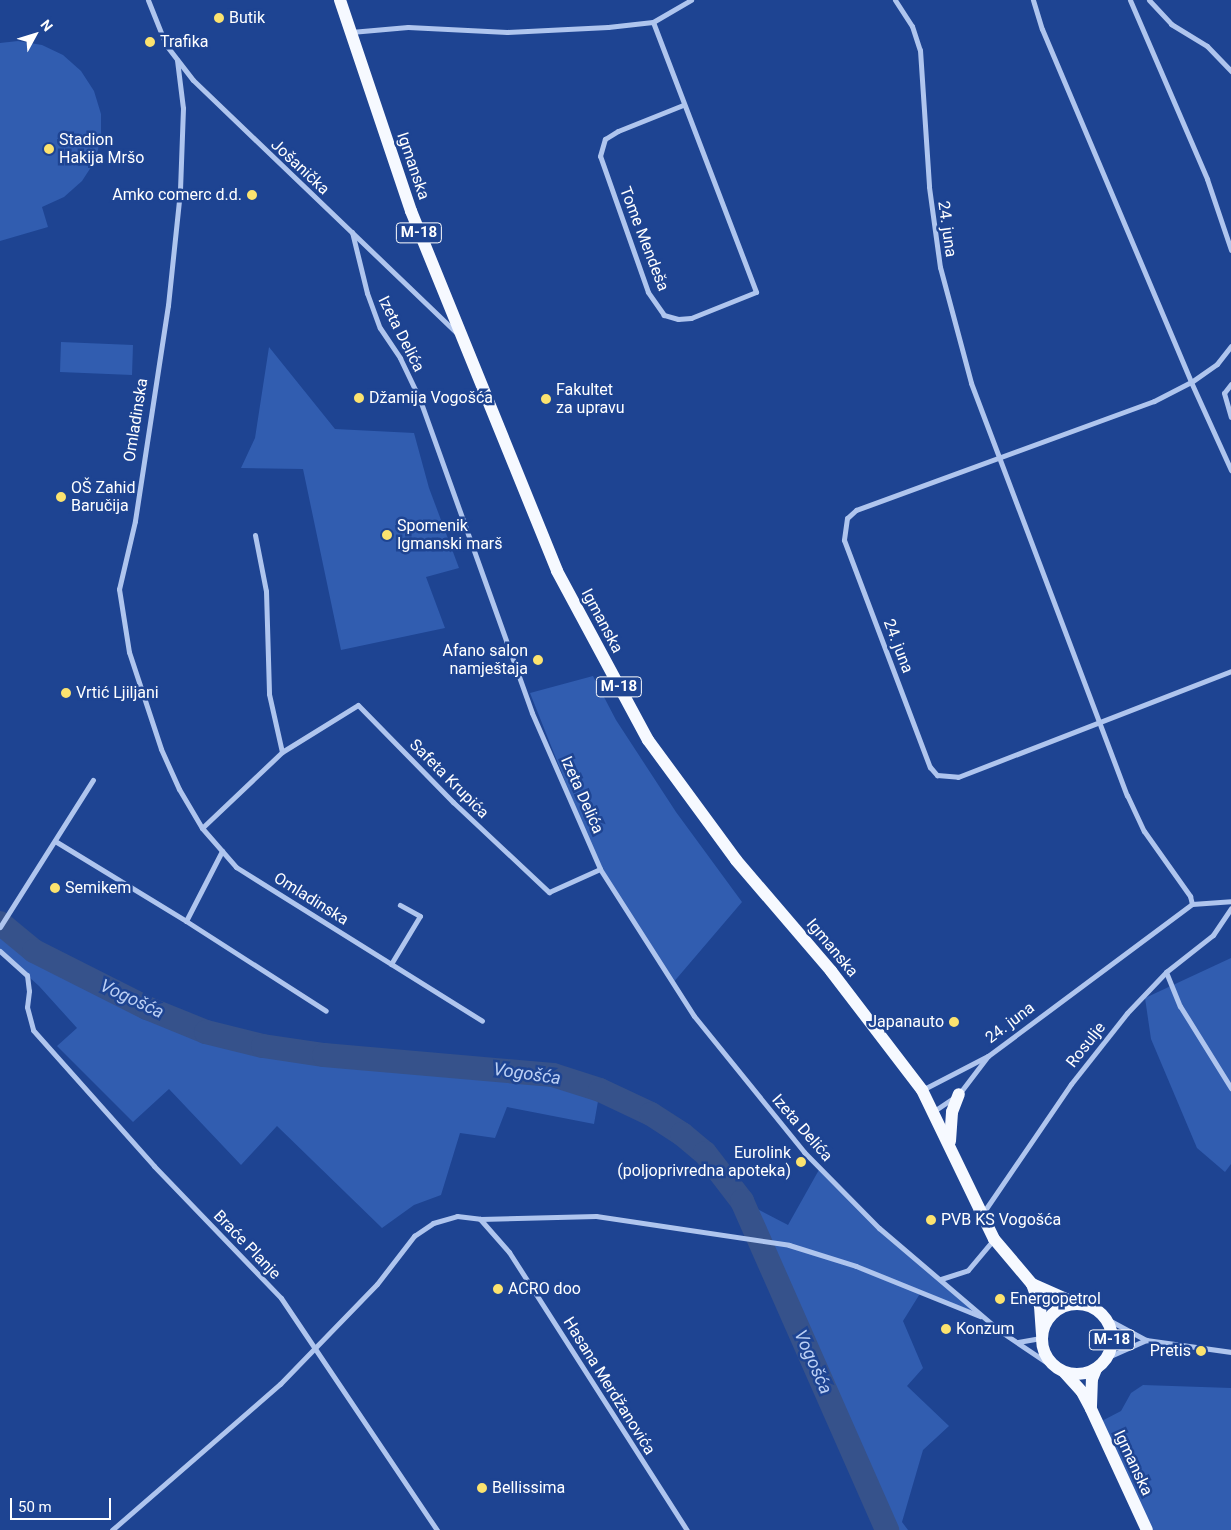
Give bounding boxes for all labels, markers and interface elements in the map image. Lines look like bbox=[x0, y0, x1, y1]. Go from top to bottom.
place label: Butik bbox=[229, 8, 265, 28]
north arrow bbox=[10, 10, 60, 60]
marker: Butik bbox=[213, 12, 225, 24]
text: N bbox=[37, 17, 56, 34]
place label: Trafika bbox=[160, 32, 208, 52]
marker: Trafika bbox=[144, 36, 156, 48]
place label: Stadion Hakija Mršo bbox=[59, 130, 144, 168]
street label: Igmanska bbox=[393, 130, 433, 202]
street label: Jošanička bbox=[267, 135, 333, 199]
marker: Stadion Hakija Mršo bbox=[43, 143, 55, 155]
street label: Tome Mendeša bbox=[615, 184, 673, 294]
place label: Amko comerc d.d. bbox=[112, 185, 242, 205]
marker: Amko comerc d.d. bbox=[246, 189, 258, 201]
street label: 24. juna bbox=[934, 200, 960, 258]
road number: M-18 bbox=[395, 220, 443, 246]
street label: Izeta Delića bbox=[374, 293, 428, 375]
street label: Omladinska bbox=[120, 377, 152, 463]
place label: Fakultet za upravu bbox=[556, 380, 625, 418]
place label: Džamija Vogošća bbox=[369, 388, 493, 408]
marker: Džamija Vogošća bbox=[353, 392, 365, 404]
marker: Fakultet za upravu bbox=[540, 393, 552, 405]
place label: OŠ Zahid Baručija bbox=[71, 478, 135, 516]
marker: OŠ Zahid Baručija bbox=[55, 491, 67, 503]
place label: Spomenik Igmanski marš bbox=[397, 516, 503, 554]
marker: Spomenik Igmanski marš bbox=[381, 529, 393, 541]
street label: Igmanska bbox=[577, 586, 627, 656]
street label: 24. juna bbox=[879, 616, 917, 676]
place label: Afano salon namještaja bbox=[443, 641, 528, 679]
marker: Afano salon namještaja bbox=[532, 654, 544, 666]
road number: M-18 bbox=[595, 674, 643, 700]
place label: Vrtić Ljiljani bbox=[76, 683, 159, 703]
marker: Vrtić Ljiljani bbox=[60, 687, 72, 699]
street label: Safeta Krupića bbox=[405, 735, 493, 823]
street label: Izeta Delića bbox=[556, 753, 608, 837]
street label: Omladinska bbox=[270, 868, 352, 930]
place label: Semikem bbox=[65, 878, 131, 898]
marker: Semikem bbox=[49, 882, 61, 894]
street label: Igmanska bbox=[802, 915, 862, 981]
water label: Vogošća bbox=[97, 975, 167, 1023]
street label: 24. juna bbox=[982, 998, 1038, 1048]
place label: Japanauto bbox=[868, 1012, 944, 1032]
marker: Japanauto bbox=[948, 1016, 960, 1028]
street label: Rosulje bbox=[1062, 1018, 1110, 1072]
water label: Vogošća bbox=[492, 1059, 562, 1089]
street label: Izeta Delića bbox=[768, 1091, 836, 1165]
place label: Eurolink (poljoprivredna apoteka) bbox=[617, 1143, 791, 1181]
marker: Eurolink (poljoprivredna apoteka) bbox=[795, 1156, 807, 1168]
street label: Braće Planje bbox=[209, 1207, 285, 1283]
place label: PVB KS Vogošća bbox=[941, 1210, 1061, 1230]
marker: PVB KS Vogošća bbox=[925, 1214, 937, 1226]
place label: ACRO doo bbox=[508, 1279, 581, 1299]
marker: ACRO doo bbox=[492, 1283, 504, 1295]
place label: Energopetrol bbox=[1010, 1289, 1101, 1309]
marker: Energopetrol bbox=[994, 1293, 1006, 1305]
street label: Hasana Merdžanovića bbox=[559, 1314, 659, 1458]
place label: Konzum bbox=[956, 1319, 1015, 1339]
marker: Konzum bbox=[940, 1323, 952, 1335]
water label: Vogošća bbox=[789, 1327, 837, 1397]
road number: M-18 bbox=[1088, 1328, 1136, 1352]
place label: Pretis bbox=[1150, 1341, 1191, 1361]
marker: Pretis bbox=[1195, 1345, 1207, 1357]
street label: Igmanska bbox=[1110, 1427, 1156, 1499]
place label: Bellissima bbox=[492, 1478, 565, 1498]
marker: Bellissima bbox=[476, 1482, 488, 1494]
scale bar bbox=[12, 1488, 114, 1520]
text: 50 m bbox=[18, 1498, 52, 1516]

